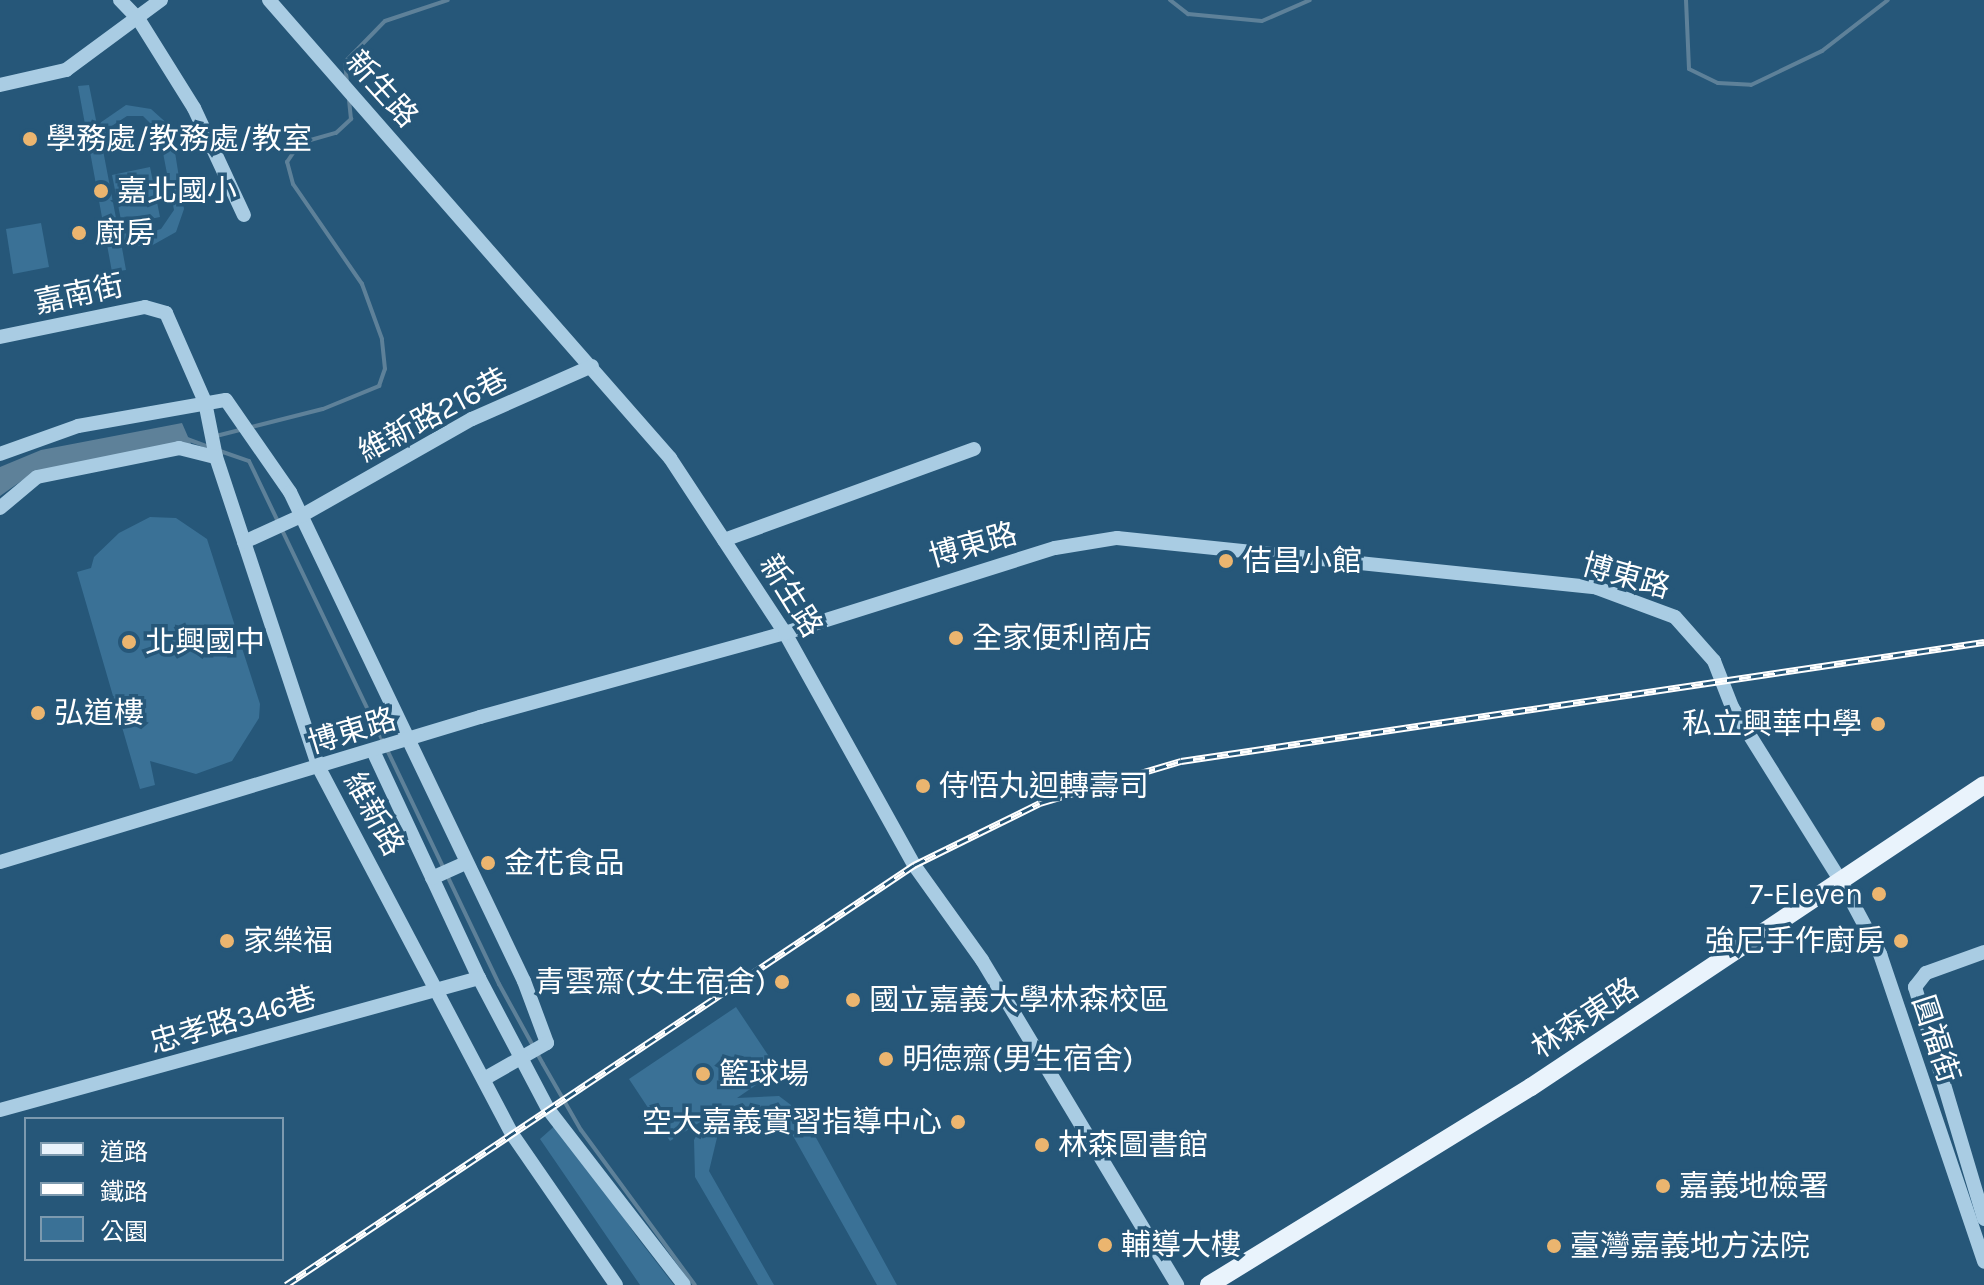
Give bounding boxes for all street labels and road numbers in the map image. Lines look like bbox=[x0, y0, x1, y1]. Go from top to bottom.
street label: 新生路 bbox=[339, 44, 425, 134]
street label: 嘉南街 bbox=[31, 267, 127, 321]
street label: 維新路216巷 bbox=[352, 360, 514, 470]
street label: 博東路 bbox=[925, 515, 1021, 575]
street label: 博東路 bbox=[1578, 546, 1674, 606]
street label: 新生路 bbox=[752, 548, 830, 644]
street label: 博東路 bbox=[304, 701, 400, 761]
street label: 維新路 bbox=[336, 766, 412, 862]
street label: 林森東路 bbox=[1525, 970, 1645, 1066]
street label: 忠孝路346巷 bbox=[146, 979, 320, 1061]
street label: 圓福街 bbox=[1905, 991, 1967, 1087]

